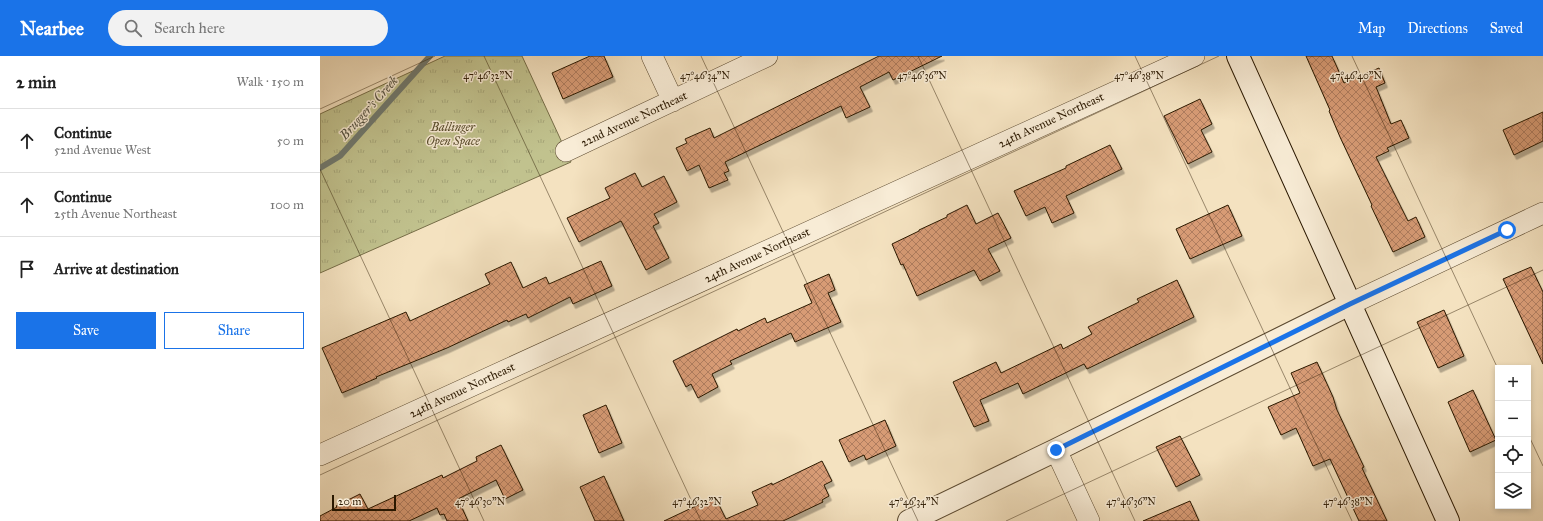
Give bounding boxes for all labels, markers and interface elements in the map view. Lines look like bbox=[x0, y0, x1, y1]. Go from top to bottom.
search box bbox=[108, 10, 388, 46]
text: Nearbee bbox=[20, 17, 84, 40]
icon: search bbox=[122, 17, 144, 39]
text: Search here bbox=[154, 19, 225, 37]
text: Map bbox=[1358, 20, 1385, 37]
text: Directions bbox=[1407, 20, 1468, 37]
text: Saved bbox=[1490, 20, 1523, 37]
text: 47°46'32"N bbox=[463, 70, 513, 82]
text: 47°46'34"N bbox=[680, 70, 731, 82]
text: 47°46'36"N bbox=[897, 70, 947, 82]
text: 47°46'38"N bbox=[1114, 70, 1164, 82]
text: 47°46'40"N bbox=[1330, 70, 1382, 82]
text: 2 min bbox=[16, 72, 56, 93]
water label: Brugger's Creek bbox=[336, 73, 402, 144]
text: Walk · 150 m bbox=[236, 74, 304, 90]
street label: 22nd Avenue Northeast bbox=[579, 88, 690, 150]
street label: 24th Avenue Northeast bbox=[996, 89, 1107, 151]
park label: Ballinger Open Space bbox=[426, 120, 480, 149]
text: Continue bbox=[54, 124, 112, 142]
icon: ahead bbox=[16, 130, 38, 152]
text: 50 m bbox=[277, 133, 304, 149]
text: 52nd Avenue West bbox=[54, 142, 151, 158]
text: Continue bbox=[54, 188, 112, 206]
icon: ahead bbox=[16, 194, 38, 216]
text: 100 m bbox=[270, 197, 304, 213]
text: 25th Avenue Northeast bbox=[54, 206, 177, 222]
route start bbox=[1498, 221, 1516, 239]
street label: 24th Avenue Northeast bbox=[702, 224, 813, 286]
icon: arrive bbox=[16, 258, 38, 280]
text: Arrive at destination bbox=[54, 260, 179, 278]
button: Save bbox=[16, 312, 156, 349]
button: Share bbox=[164, 312, 304, 349]
street label: 24th Avenue Northeast bbox=[407, 359, 518, 421]
map controls bbox=[1495, 365, 1531, 509]
button: + bbox=[1495, 365, 1531, 401]
button: − bbox=[1495, 401, 1531, 437]
button: locate bbox=[1495, 437, 1531, 473]
route end bbox=[1047, 441, 1065, 459]
button: layers bbox=[1495, 473, 1531, 509]
scale bar bbox=[332, 493, 396, 512]
text: 20 m bbox=[338, 495, 361, 508]
text: 47°46'30"N bbox=[455, 496, 506, 508]
text: 47°46'32"N bbox=[672, 496, 722, 508]
text: 47°46'34"N bbox=[889, 496, 940, 508]
text: 47°46'36"N bbox=[1106, 496, 1156, 508]
text: 47°46'38"N bbox=[1323, 496, 1373, 508]

